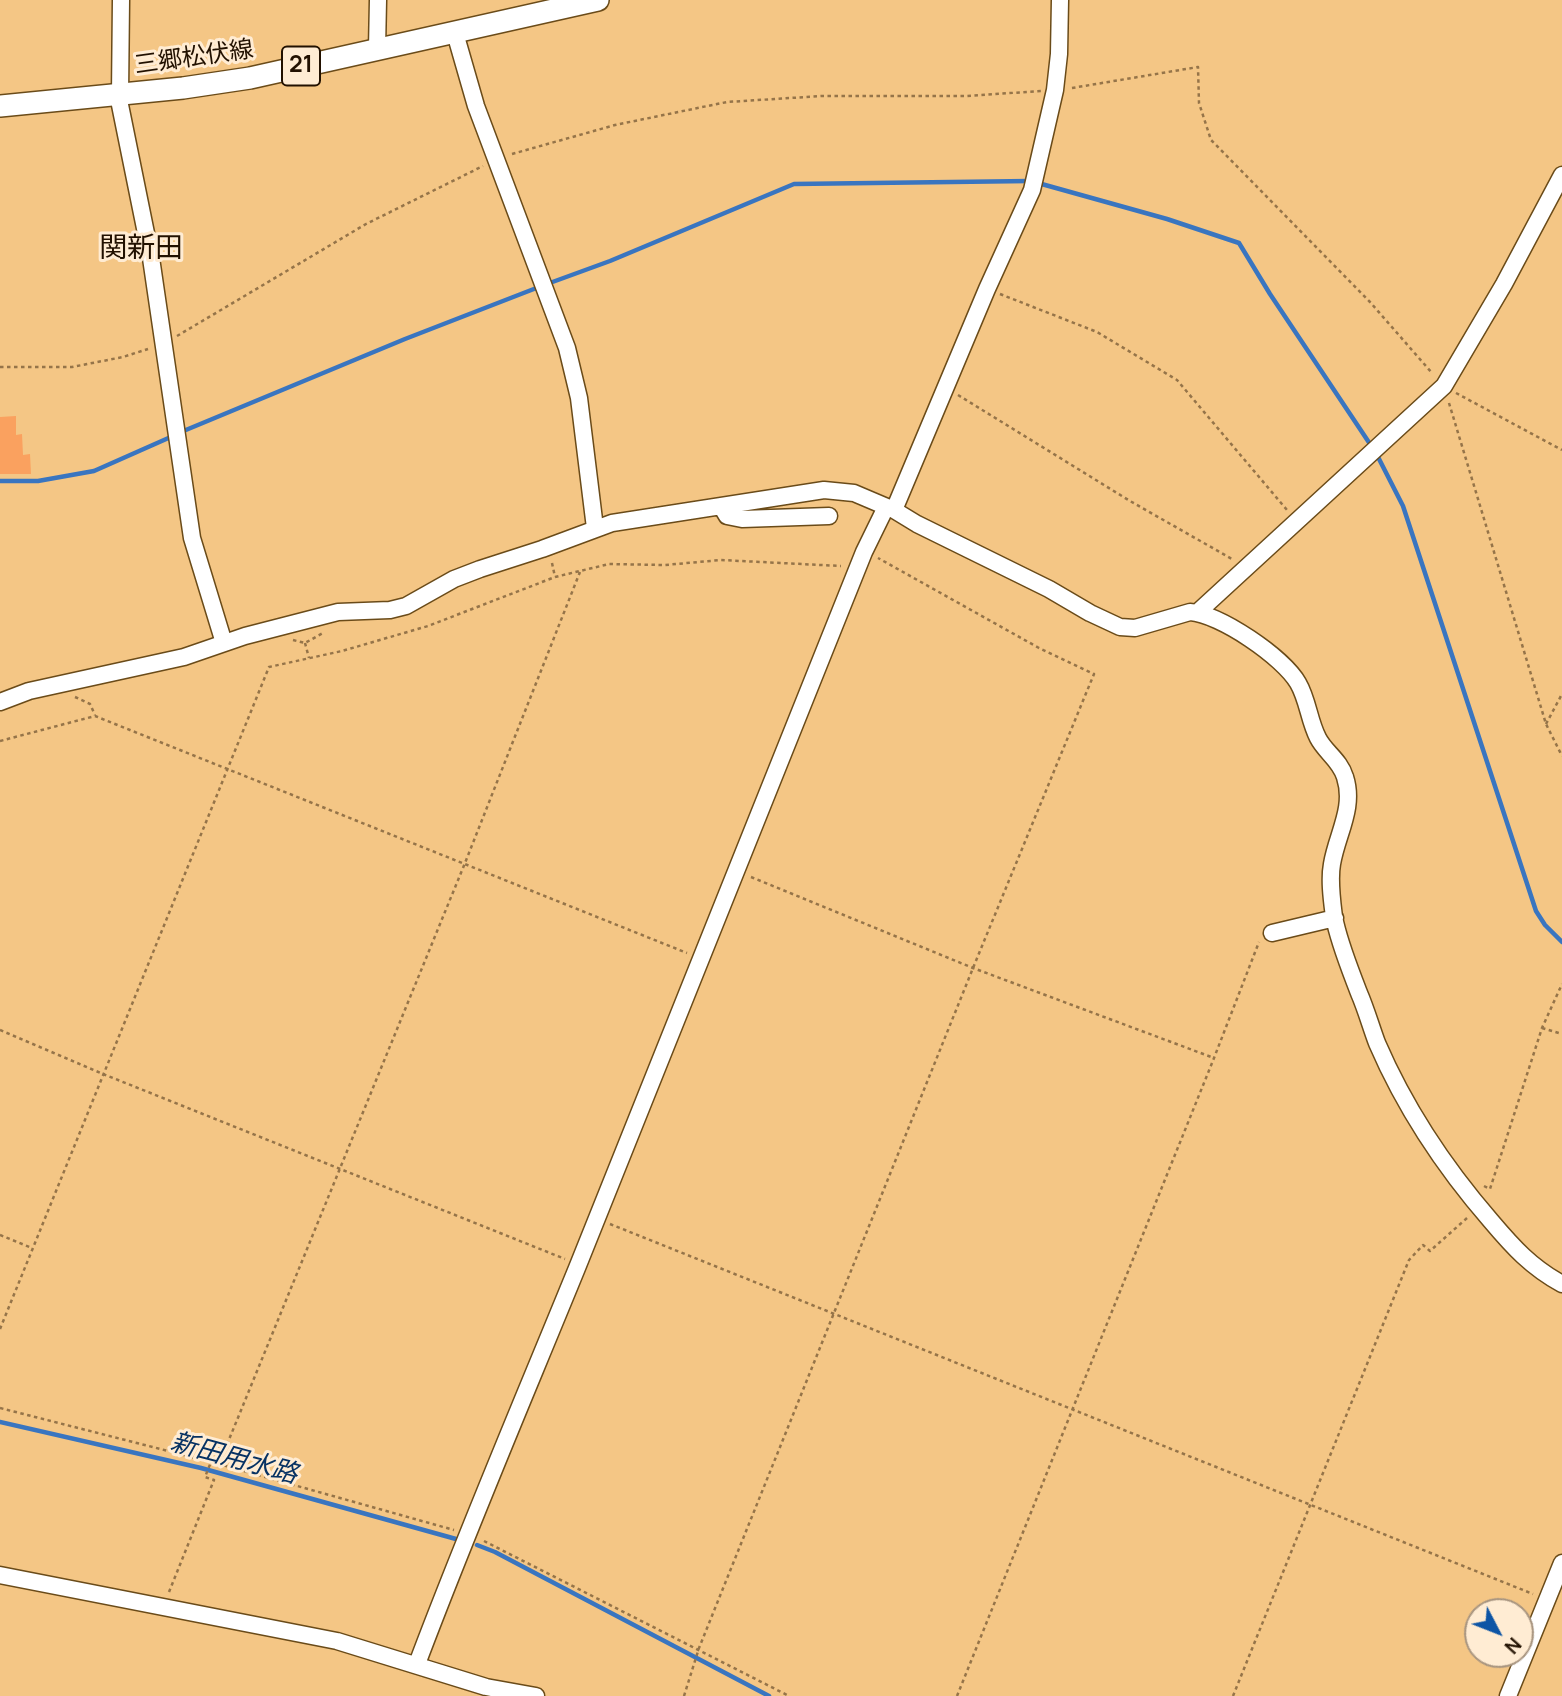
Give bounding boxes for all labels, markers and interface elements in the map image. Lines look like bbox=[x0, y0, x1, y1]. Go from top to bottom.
street label: 三郷松伏線 bbox=[133, 35, 255, 81]
road number: 21 bbox=[282, 46, 320, 86]
district label: 関新田 bbox=[99, 232, 183, 266]
water label: 新田用水路 bbox=[167, 1427, 301, 1491]
north arrow bbox=[1464, 1598, 1534, 1668]
text: N bbox=[1499, 1632, 1527, 1659]

